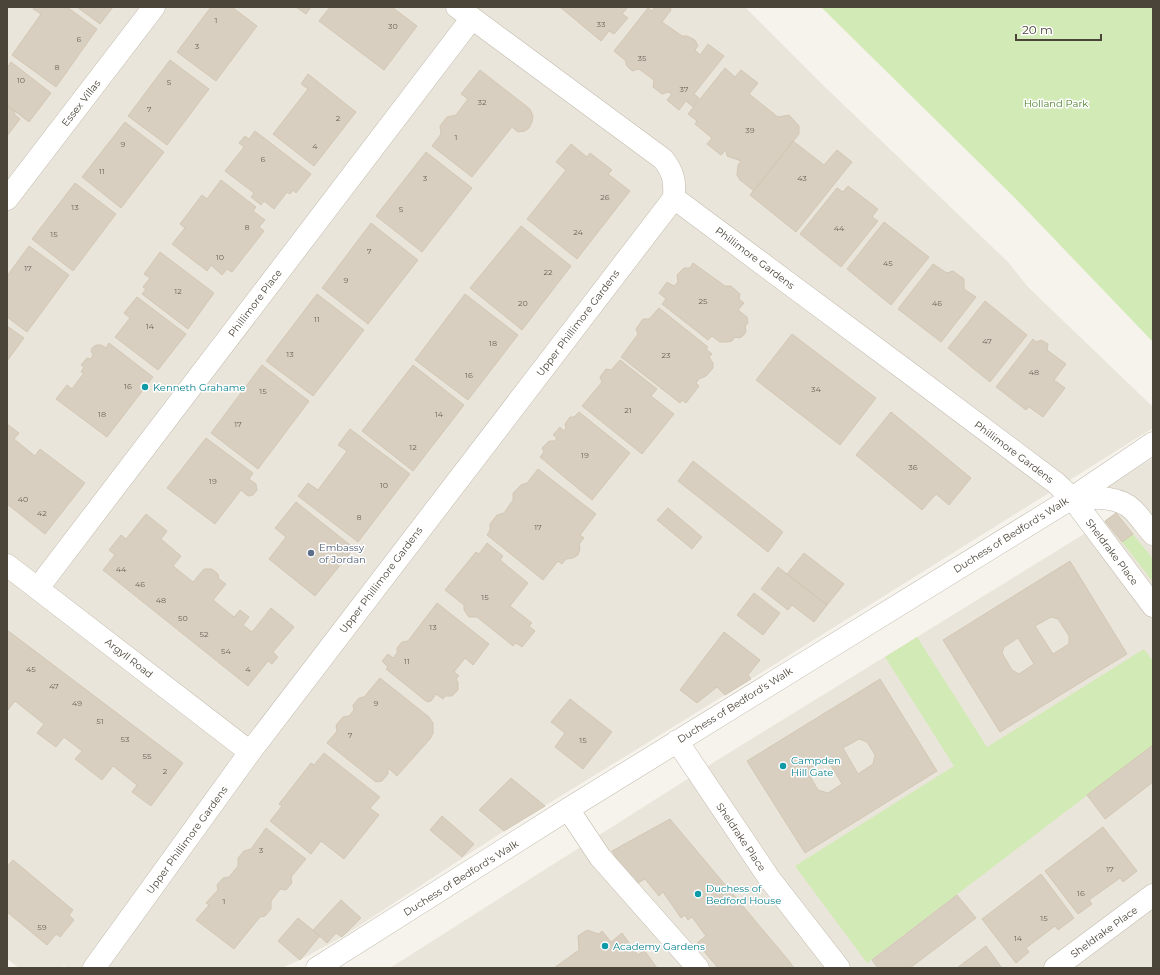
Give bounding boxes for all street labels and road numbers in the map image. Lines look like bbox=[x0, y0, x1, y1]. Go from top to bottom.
street label: Essex Villas bbox=[59, 77, 103, 129]
street label: Phillimore Gardens bbox=[713, 224, 797, 292]
street label: Phillimore Place bbox=[225, 267, 285, 339]
street label: Upper Phillimore Gardens bbox=[534, 267, 622, 379]
street label: Phillimore Gardens bbox=[972, 418, 1056, 486]
street label: Duchess of Bedford's Walk bbox=[951, 494, 1071, 576]
street label: Sheldrake Place bbox=[1083, 516, 1141, 588]
street label: Upper Phillimore Gardens bbox=[337, 524, 425, 636]
street label: Argyll Road bbox=[102, 635, 156, 681]
street label: Duchess of Bedford's Walk bbox=[675, 664, 795, 746]
street label: Upper Phillimore Gardens bbox=[143, 783, 231, 897]
street label: Sheldrake Place bbox=[713, 800, 769, 874]
street label: Duchess of Bedford's Walk bbox=[401, 837, 521, 919]
street label: Sheldrake Place bbox=[1068, 903, 1140, 961]

